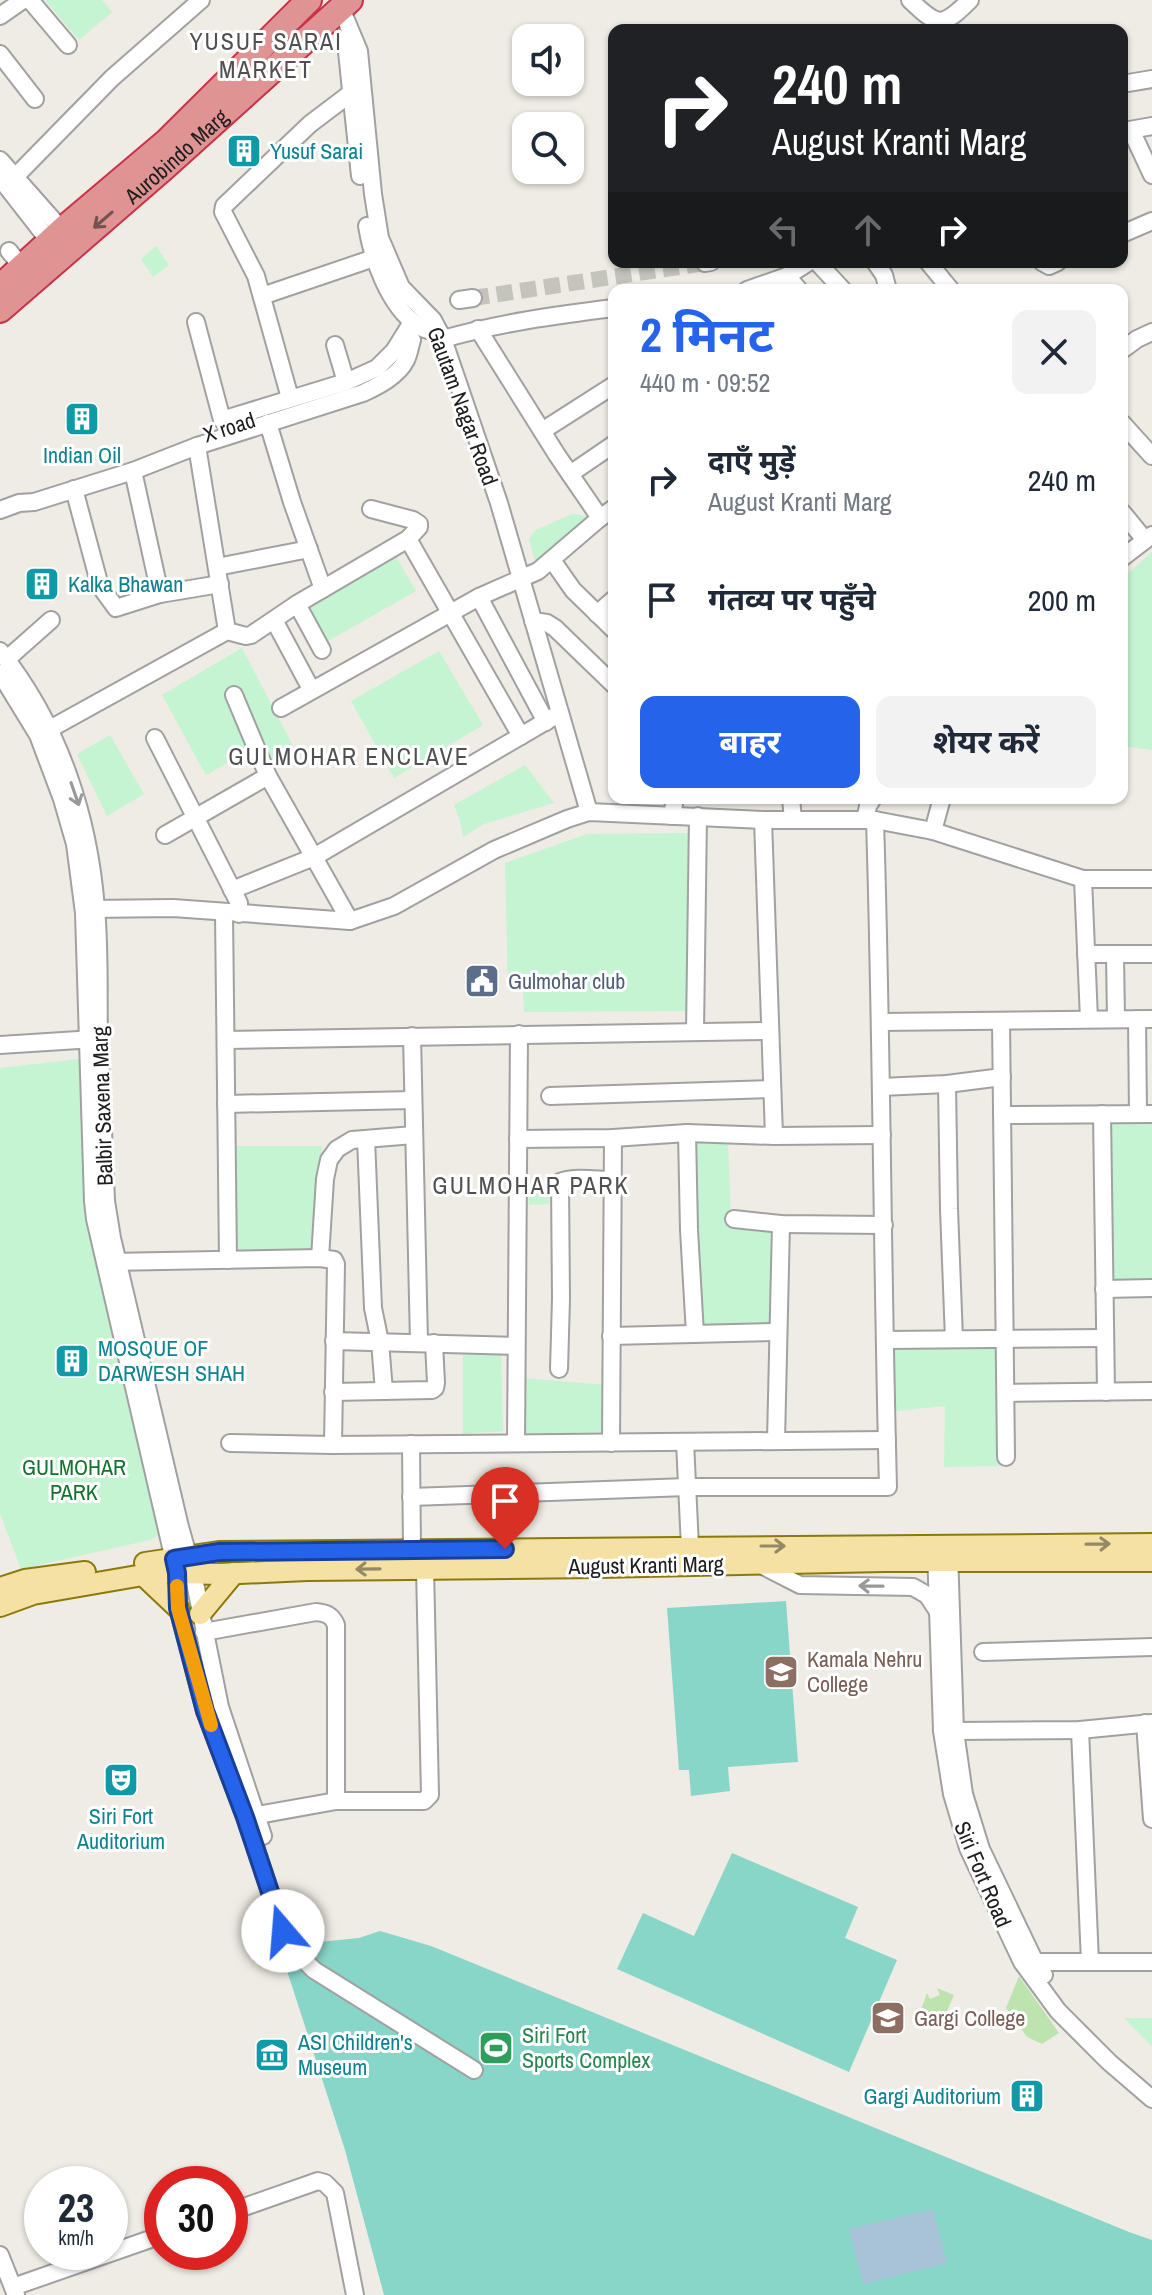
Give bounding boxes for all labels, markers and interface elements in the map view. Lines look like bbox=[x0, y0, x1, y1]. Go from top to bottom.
map controls bbox=[512, 24, 584, 184]
button: sound bbox=[512, 24, 584, 96]
district label: YUSUF SARAI MARKET bbox=[189, 25, 343, 85]
text: 240 m bbox=[772, 46, 902, 121]
icon: right bbox=[640, 56, 744, 160]
street label: Aurobindo Marg bbox=[117, 102, 235, 211]
button: search bbox=[512, 112, 584, 184]
text: August Kranti Marg bbox=[772, 118, 1026, 166]
building icon: Yusuf Sarai bbox=[225, 132, 263, 170]
place label: Yusuf Sarai bbox=[270, 136, 363, 166]
icon: left bbox=[762, 208, 806, 252]
icon: ahead bbox=[846, 208, 890, 252]
icon: right bbox=[930, 208, 974, 252]
one-way arrow bbox=[94, 210, 114, 228]
text: 2 मिनट bbox=[640, 302, 774, 367]
button: close bbox=[1012, 310, 1096, 394]
street label: Gautam Nagar Road bbox=[420, 323, 506, 489]
text: 440 m · 09:52 bbox=[640, 365, 770, 400]
building icon: Indian Oil bbox=[63, 400, 101, 438]
street label: X road bbox=[199, 405, 259, 449]
place label: Indian Oil bbox=[43, 440, 121, 470]
text: दाएँ मुड़ें bbox=[708, 441, 795, 481]
icon: right bbox=[640, 458, 684, 502]
text: 240 m bbox=[1028, 460, 1096, 500]
text: August Kranti Marg bbox=[708, 484, 892, 519]
building icon: Kalka Bhawan bbox=[23, 565, 61, 603]
place label: Kalka Bhawan bbox=[68, 569, 183, 599]
icon: arrive bbox=[640, 578, 684, 622]
text: गंतव्य पर पहुँचे bbox=[708, 579, 876, 619]
text: 200 m bbox=[1028, 580, 1096, 620]
button: बाहर bbox=[640, 696, 860, 788]
button: शेयर करें bbox=[876, 696, 1096, 788]
district label: GULMOHAR ENCLAVE bbox=[228, 740, 470, 772]
one-way arrow bbox=[69, 781, 83, 805]
public building icon: Gulmohar club bbox=[463, 962, 501, 1000]
place label: Gulmohar club bbox=[508, 966, 625, 996]
street label: Balbir Saxena Marg bbox=[84, 1026, 120, 1186]
district label: GULMOHAR PARK bbox=[432, 1169, 630, 1201]
place label: MOSQUE OF DARWESH SHAH bbox=[98, 1333, 245, 1388]
building icon: MOSQUE OF DARWESH SHAH bbox=[53, 1342, 91, 1380]
park label: GULMOHAR PARK bbox=[22, 1452, 126, 1507]
pin bbox=[471, 1467, 539, 1549]
icon: arrive bbox=[483, 1479, 527, 1523]
one-way arrow bbox=[1084, 1537, 1111, 1552]
one-way arrow bbox=[759, 1538, 786, 1554]
street label: August Kranti Marg bbox=[567, 1549, 724, 1581]
one-way arrow bbox=[355, 1561, 382, 1577]
one-way arrow bbox=[858, 1578, 885, 1593]
place label: Kamala Nehru College bbox=[807, 1644, 922, 1699]
school or university icon: Kamala Nehru College bbox=[762, 1653, 800, 1691]
theatre icon: Siri Fort Auditorium bbox=[102, 1761, 140, 1799]
place label: Siri Fort Auditorium bbox=[76, 1801, 165, 1856]
street label: Siri Fort Road bbox=[947, 1816, 1019, 1932]
position arrow bbox=[241, 1889, 325, 1973]
school or university icon: Gargi College bbox=[869, 1999, 907, 2037]
place label: Gargi College bbox=[914, 2003, 1025, 2033]
place label: Siri Fort Sports Complex bbox=[522, 2020, 650, 2075]
place label: ASI Children's Museum bbox=[297, 2027, 413, 2082]
sports icon: Siri Fort Sports Complex bbox=[477, 2029, 515, 2067]
museum icon: ASI Children's Museum bbox=[253, 2036, 291, 2074]
building icon: Gargi Auditorium bbox=[1008, 2077, 1046, 2115]
place label: Gargi Auditorium bbox=[864, 2081, 1001, 2111]
speed limit sign: 30 bbox=[144, 2166, 248, 2270]
text: 23 bbox=[58, 2181, 94, 2234]
text: km/h bbox=[58, 2224, 94, 2251]

